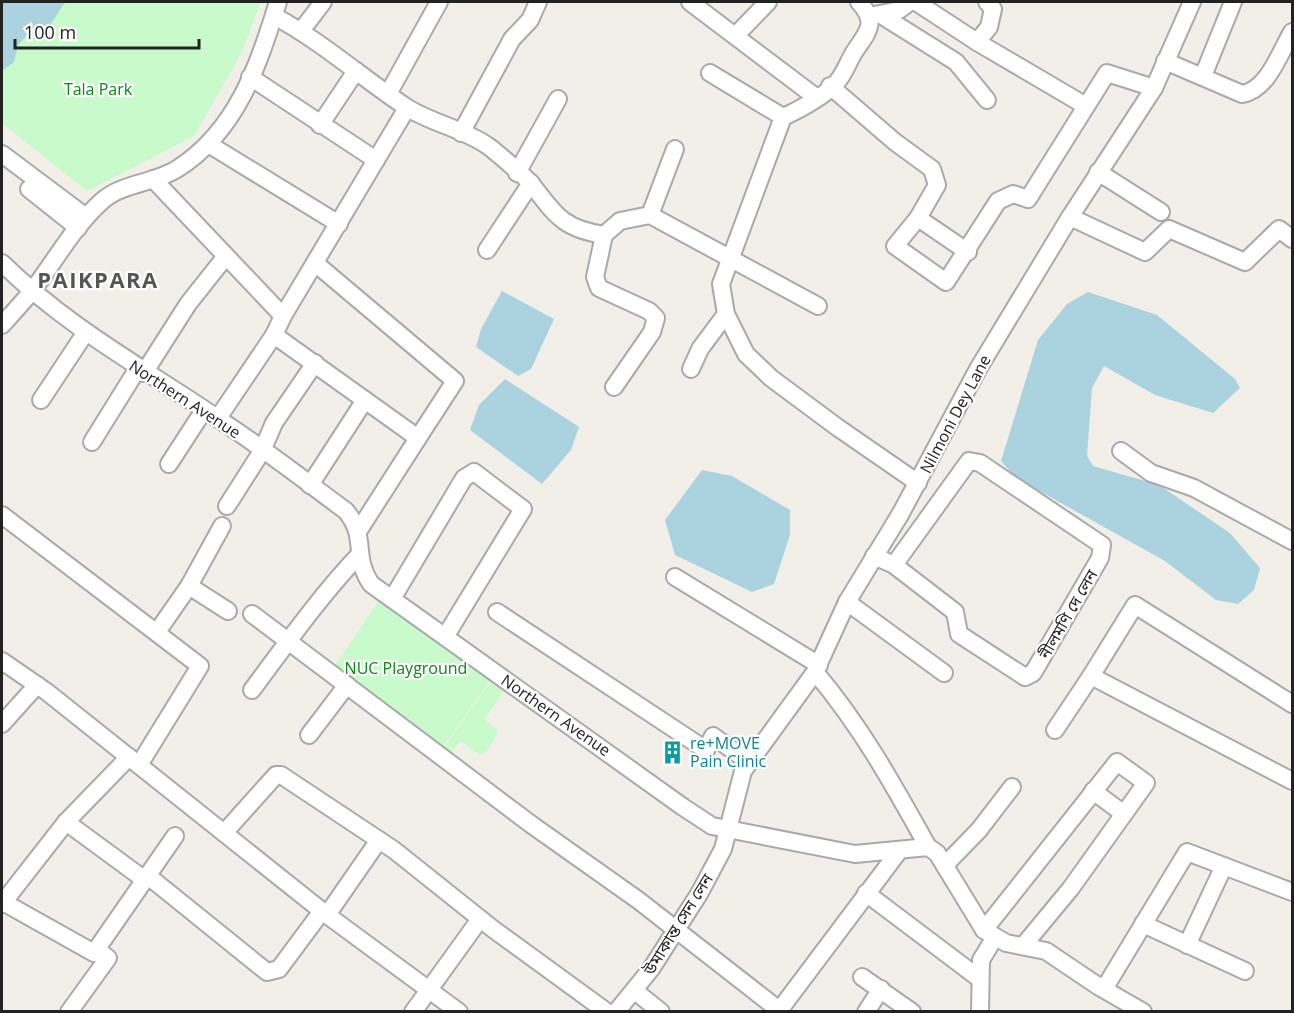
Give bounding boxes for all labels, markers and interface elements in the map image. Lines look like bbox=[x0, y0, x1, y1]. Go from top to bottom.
scale bar bbox=[15, 12, 200, 50]
text: 100 m bbox=[24, 20, 76, 44]
park label: Tala Park bbox=[64, 78, 133, 100]
district label: PAIKPARA bbox=[37, 264, 159, 294]
street label: Nilmoni Dey Lane bbox=[914, 351, 996, 477]
street label: Northern Avenue bbox=[125, 355, 245, 443]
street label: নীলমণি দে লেন bbox=[1033, 565, 1103, 663]
park label: NUC Playground bbox=[345, 657, 467, 679]
street label: Northern Avenue bbox=[497, 669, 615, 761]
place label: re+MOVE Pain Clinic bbox=[690, 732, 767, 772]
building icon: re+MOVE Pain Clinic bbox=[659, 739, 685, 765]
street label: উমাকান্ত সেন লেন bbox=[638, 869, 718, 980]

